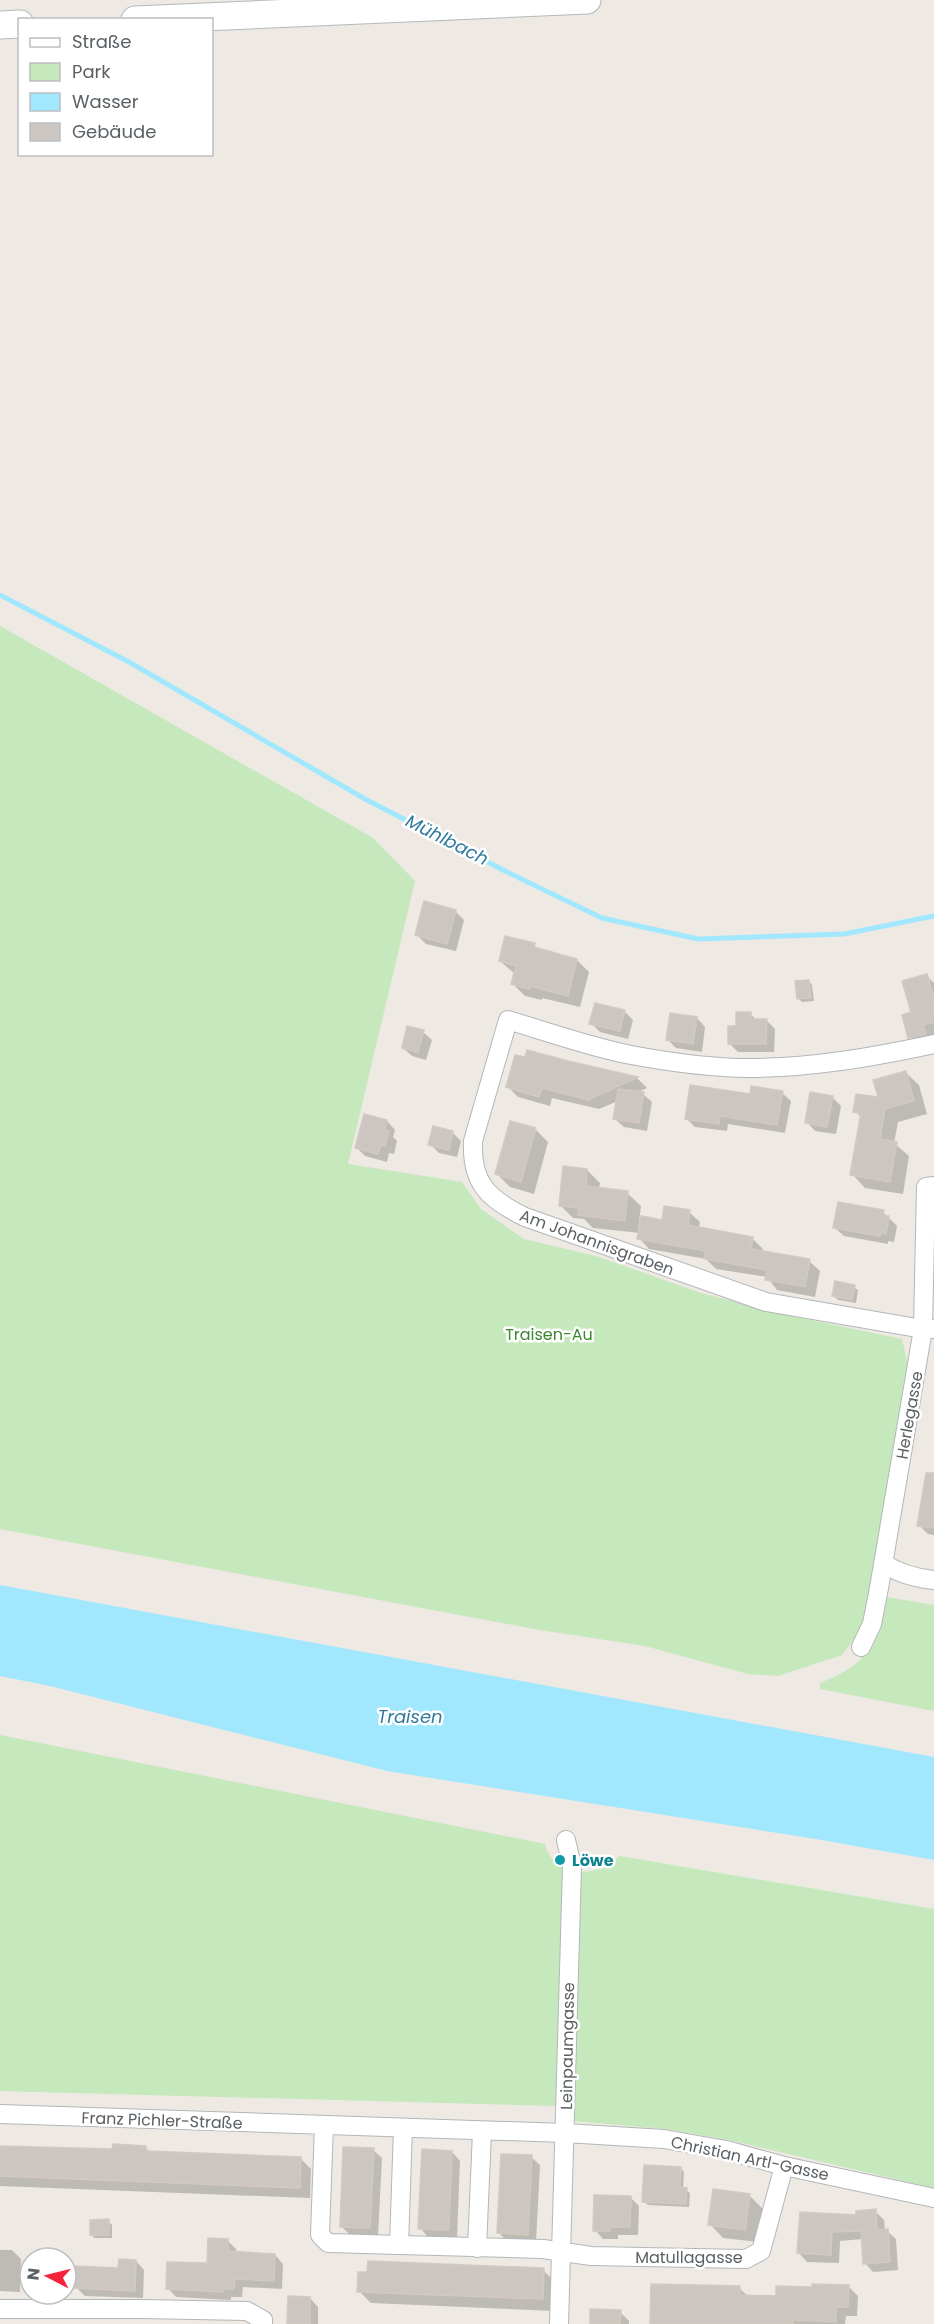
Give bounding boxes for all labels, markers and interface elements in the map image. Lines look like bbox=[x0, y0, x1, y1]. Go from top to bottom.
legend bbox=[18, 18, 213, 156]
text: Straße bbox=[72, 29, 131, 54]
text: Park bbox=[72, 59, 111, 84]
text: Wasser bbox=[72, 89, 139, 114]
text: Gebäude bbox=[72, 119, 156, 144]
water label: Mühlbach bbox=[402, 808, 493, 871]
street label: Am Johannisgraben bbox=[516, 1204, 677, 1281]
park label: Traisen-Au bbox=[505, 1323, 593, 1346]
street label: Herlegasse bbox=[890, 1369, 929, 1461]
water label: Traisen bbox=[377, 1704, 443, 1729]
place label: Löwe bbox=[572, 1849, 614, 1872]
marker: Löwe bbox=[553, 1853, 567, 1867]
street label: Leinpaumgasse bbox=[555, 1982, 580, 2110]
street label: Franz Pichler-Straße bbox=[81, 2106, 243, 2135]
street label: Christian Artl-Gasse bbox=[669, 2130, 831, 2187]
north arrow bbox=[18, 2246, 78, 2306]
street label: Matullagasse bbox=[635, 2246, 743, 2269]
text: N bbox=[21, 2267, 46, 2282]

